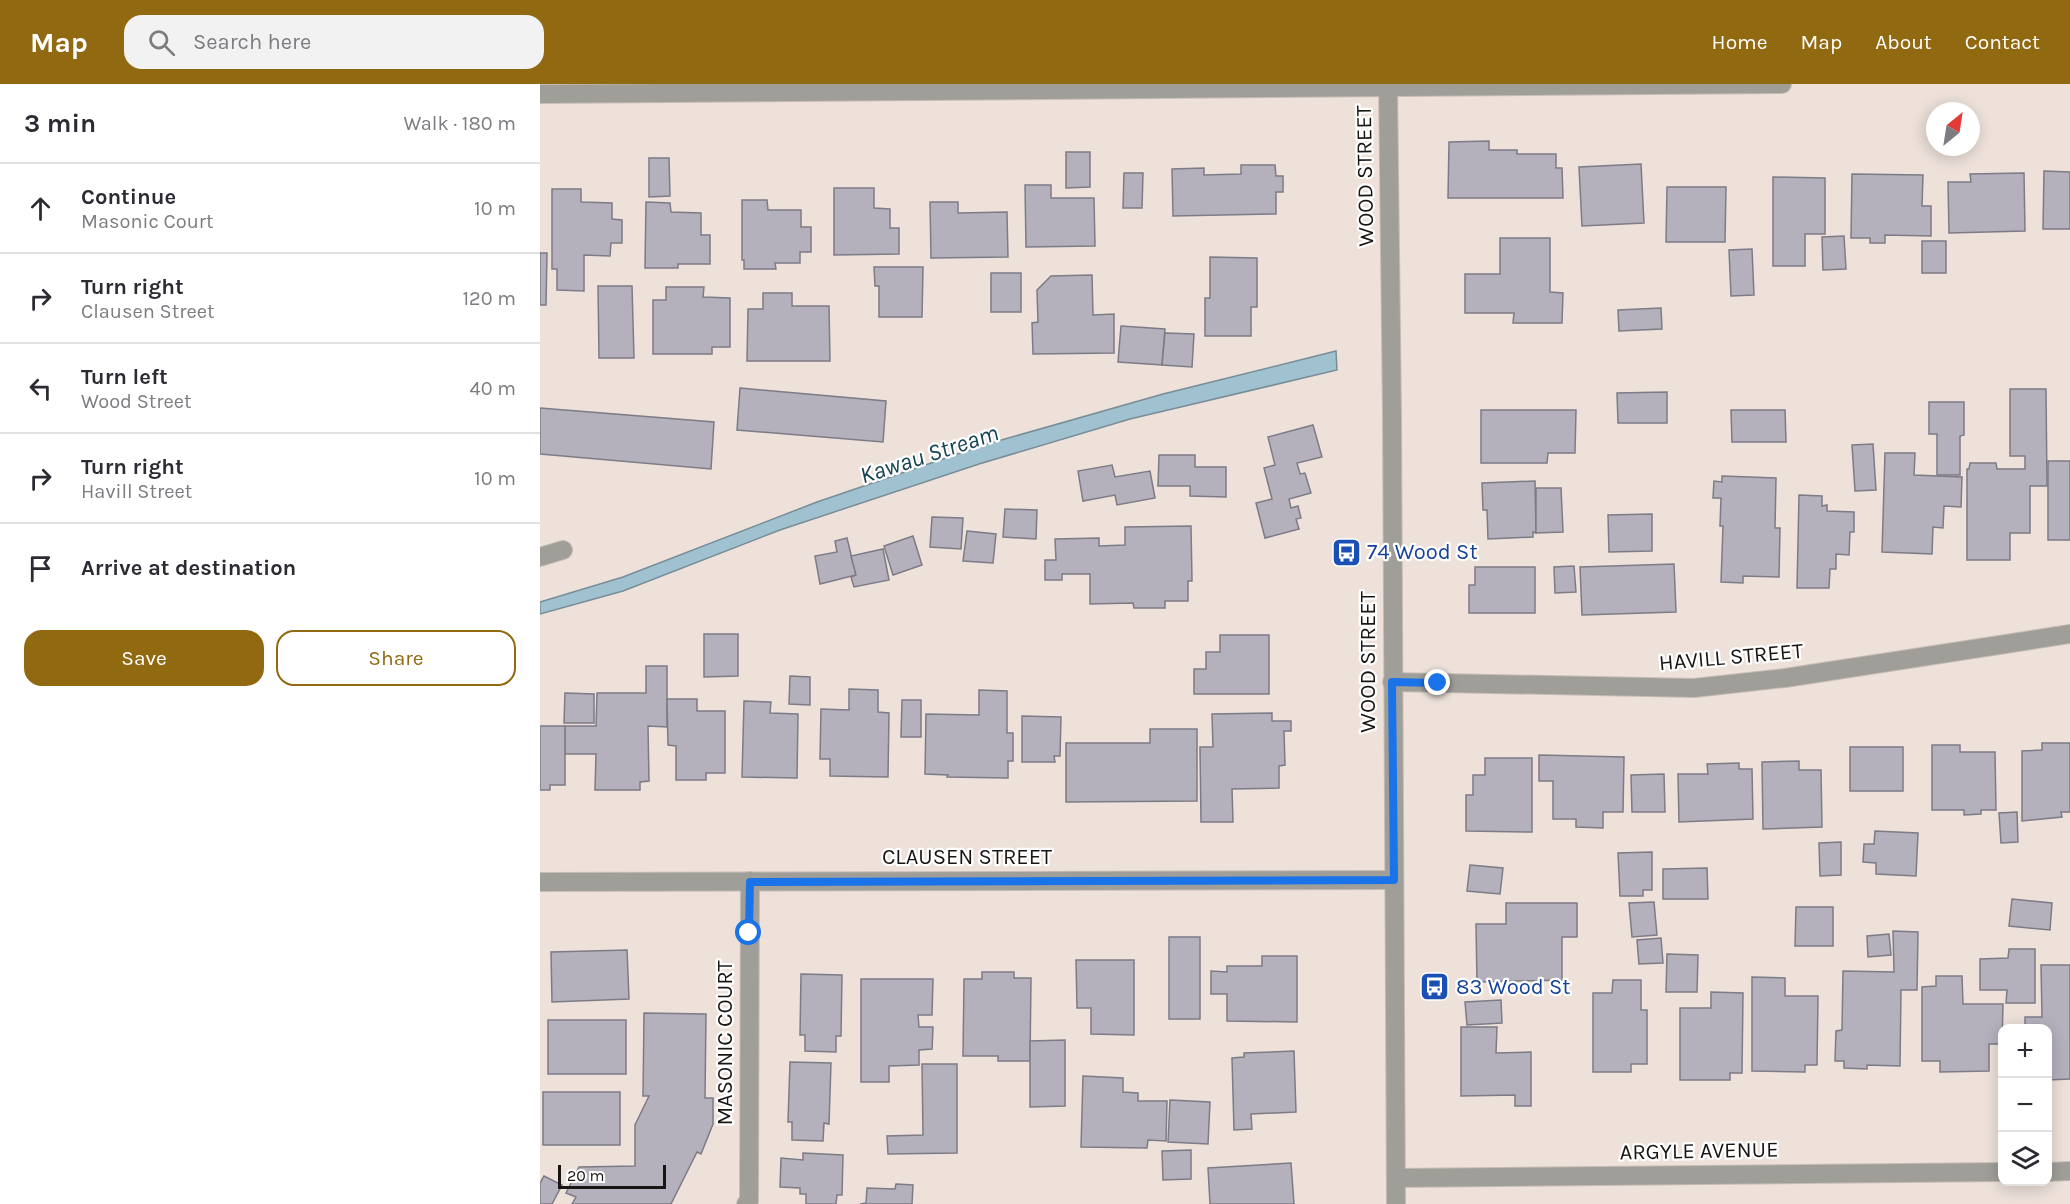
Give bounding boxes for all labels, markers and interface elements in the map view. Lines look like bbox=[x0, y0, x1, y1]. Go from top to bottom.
search box bbox=[124, 15, 544, 69]
text: Map bbox=[30, 26, 88, 59]
icon: search bbox=[145, 26, 178, 59]
text: Search here bbox=[193, 29, 311, 55]
text: Home bbox=[1712, 30, 1768, 54]
text: Map bbox=[1801, 30, 1842, 54]
text: About bbox=[1875, 30, 1932, 54]
text: Contact bbox=[1965, 30, 2040, 54]
north arrow bbox=[1926, 102, 1980, 156]
street label: WOOD STREET bbox=[1351, 105, 1379, 247]
text: 3 min bbox=[24, 108, 96, 139]
text: Walk · 180 m bbox=[404, 112, 516, 135]
text: Continue bbox=[81, 184, 176, 210]
icon: ahead bbox=[24, 192, 57, 225]
text: 10 m bbox=[474, 197, 516, 220]
text: Masonic Court bbox=[81, 210, 214, 233]
text: Turn right bbox=[81, 274, 184, 300]
icon: right bbox=[24, 282, 57, 315]
text: 120 m bbox=[462, 287, 516, 310]
text: Clausen Street bbox=[81, 300, 214, 323]
text: Turn left bbox=[81, 364, 168, 390]
icon: left bbox=[24, 372, 57, 405]
text: 40 m bbox=[470, 377, 516, 400]
text: Wood Street bbox=[81, 390, 192, 413]
water label: Kawau Stream bbox=[856, 418, 1002, 490]
text: Turn right bbox=[81, 454, 184, 480]
icon: right bbox=[24, 462, 57, 495]
text: 10 m bbox=[474, 467, 516, 490]
text: Havill Street bbox=[81, 480, 192, 503]
bus stop icon: 74 Wood St bbox=[1330, 536, 1362, 568]
place label: 74 Wood St bbox=[1367, 539, 1478, 565]
icon: arrive bbox=[24, 552, 57, 585]
text: Arrive at destination bbox=[81, 555, 296, 581]
street label: WOOD STREET bbox=[1355, 591, 1381, 733]
button: Save bbox=[24, 630, 264, 686]
button: Share bbox=[276, 630, 516, 686]
street label: HAVILL STREET bbox=[1658, 638, 1804, 676]
route end bbox=[1424, 669, 1450, 695]
street label: CLAUSEN STREET bbox=[882, 844, 1052, 870]
route start bbox=[735, 919, 761, 945]
street label: MASONIC COURT bbox=[712, 960, 738, 1126]
bus stop icon: 83 Wood St bbox=[1419, 971, 1451, 1003]
place label: 83 Wood St bbox=[1456, 974, 1571, 1000]
map controls bbox=[1998, 1024, 2052, 1186]
button: + bbox=[1998, 1024, 2052, 1078]
button: − bbox=[1998, 1078, 2052, 1132]
button: layers bbox=[1998, 1132, 2052, 1186]
street label: ARGYLE AVENUE bbox=[1619, 1137, 1779, 1165]
scale bar bbox=[558, 1162, 666, 1190]
text: 20 m bbox=[567, 1166, 605, 1185]

